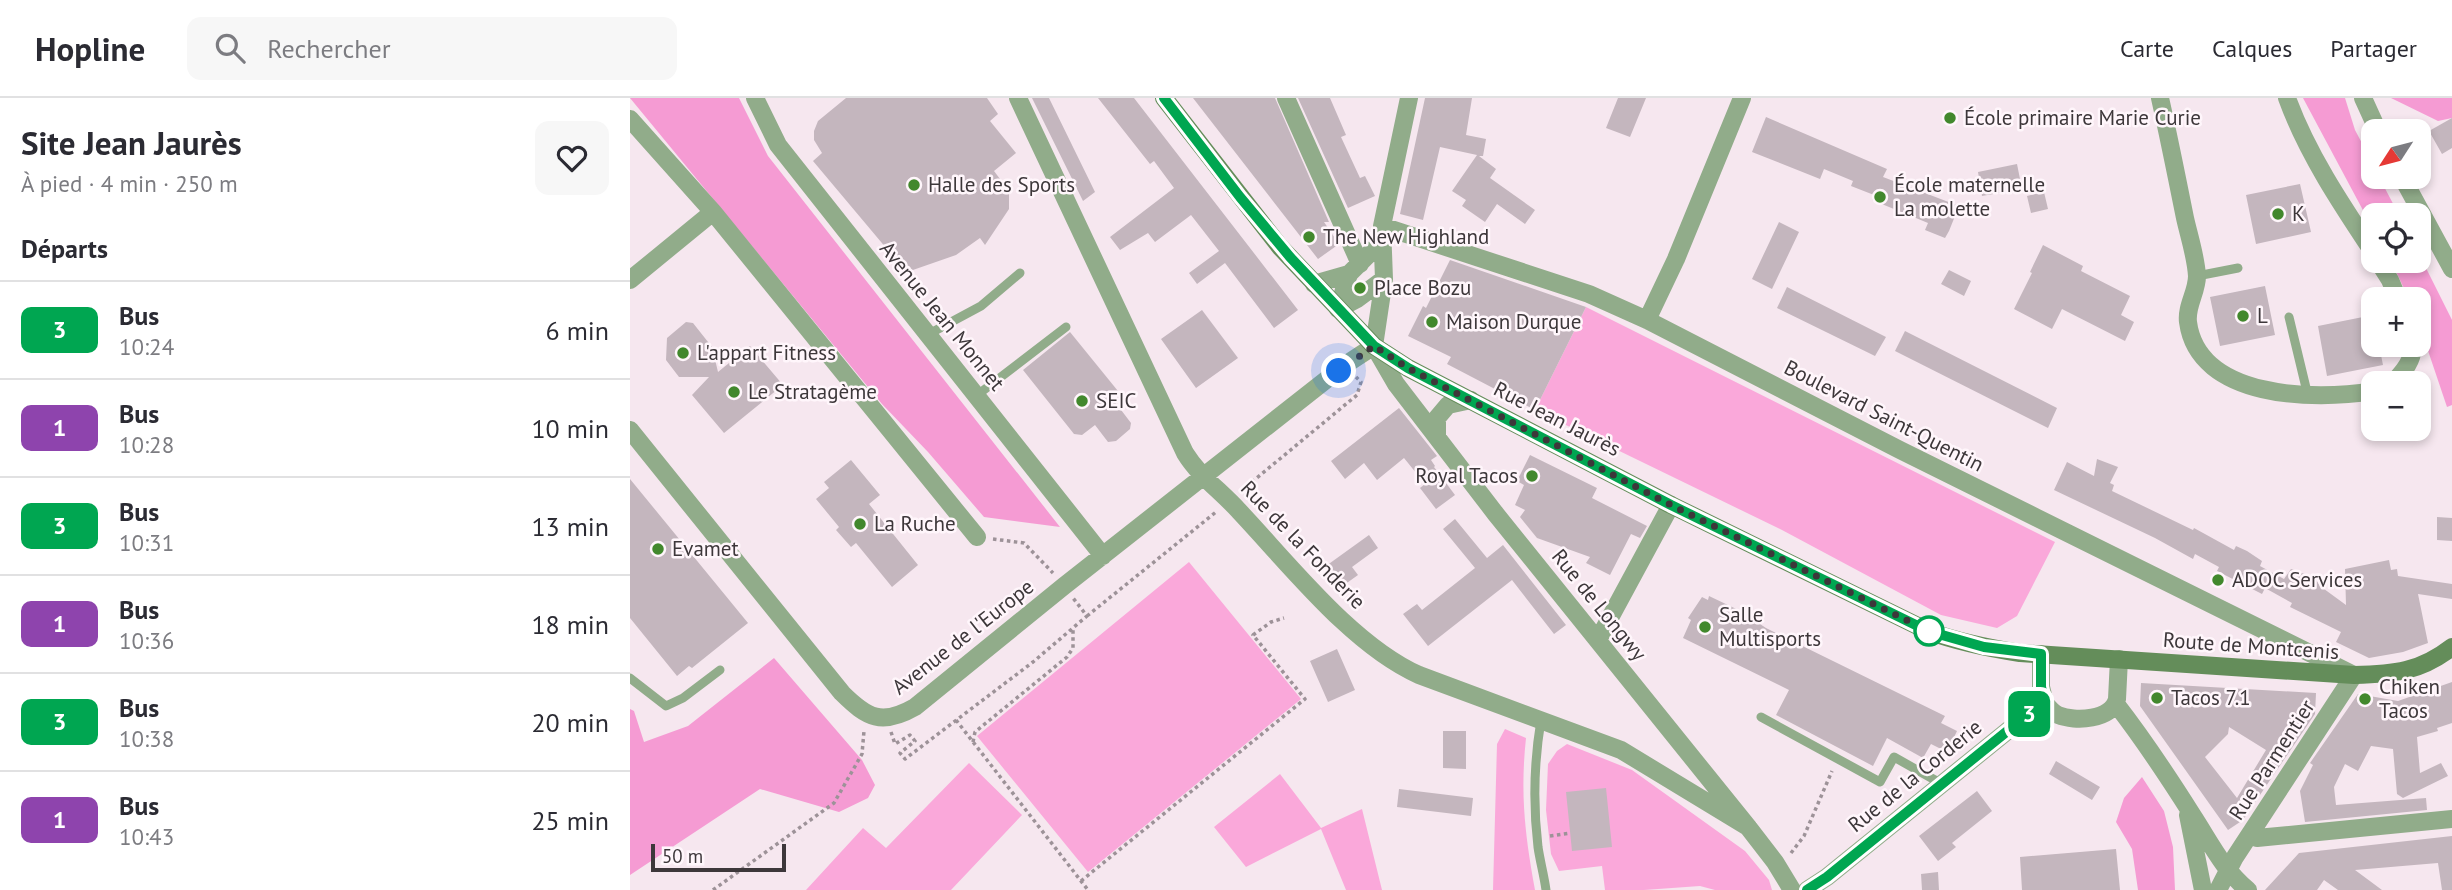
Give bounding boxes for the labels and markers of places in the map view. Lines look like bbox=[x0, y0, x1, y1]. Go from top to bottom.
place label: École primaire Marie Curie bbox=[1964, 104, 2201, 131]
marker: École primaire Marie Curie bbox=[1942, 110, 1958, 126]
place label: Halle des Sports bbox=[928, 171, 1075, 198]
place label: École maternelle La molette bbox=[1894, 171, 2045, 222]
marker: Halle des Sports bbox=[906, 177, 922, 193]
marker: École maternelle La molette bbox=[1872, 189, 1888, 205]
place label: K bbox=[2292, 200, 2305, 227]
marker: K bbox=[2270, 206, 2286, 222]
place label: The New Highland bbox=[1323, 223, 1489, 250]
marker: The New Highland bbox=[1301, 229, 1317, 245]
place label: Place Bozu bbox=[1374, 274, 1471, 301]
marker: Place Bozu bbox=[1352, 280, 1368, 296]
place label: L bbox=[2257, 302, 2268, 329]
place label: Maison Durque bbox=[1446, 308, 1581, 335]
marker: L bbox=[2235, 308, 2251, 324]
marker: Maison Durque bbox=[1424, 314, 1440, 330]
place label: L'appart Fitness bbox=[697, 339, 836, 366]
marker: L'appart Fitness bbox=[675, 345, 691, 361]
place label: Le Stratagème bbox=[748, 378, 877, 405]
marker: Le Stratagème bbox=[726, 384, 742, 400]
place label: SEIC bbox=[1096, 387, 1137, 414]
marker: SEIC bbox=[1074, 393, 1090, 409]
place label: Royal Tacos bbox=[1415, 462, 1518, 489]
marker: Royal Tacos bbox=[1524, 468, 1540, 484]
place label: La Ruche bbox=[874, 510, 956, 537]
marker: La Ruche bbox=[852, 516, 868, 532]
place label: Evamet bbox=[672, 535, 739, 562]
marker: Evamet bbox=[650, 541, 666, 557]
place label: ADOC Services bbox=[2232, 566, 2362, 593]
marker: ADOC Services bbox=[2210, 572, 2226, 588]
place label: Salle Multisports bbox=[1719, 601, 1821, 652]
unlabelled marker bbox=[1914, 616, 1944, 646]
marker: Salle Multisports bbox=[1697, 619, 1713, 635]
place label: Chiken Tacos bbox=[2379, 673, 2440, 724]
place label: Tacos 7.1 bbox=[2171, 684, 2251, 711]
marker: Tacos 7.1 bbox=[2149, 690, 2165, 706]
marker: Chiken Tacos bbox=[2357, 691, 2373, 707]

